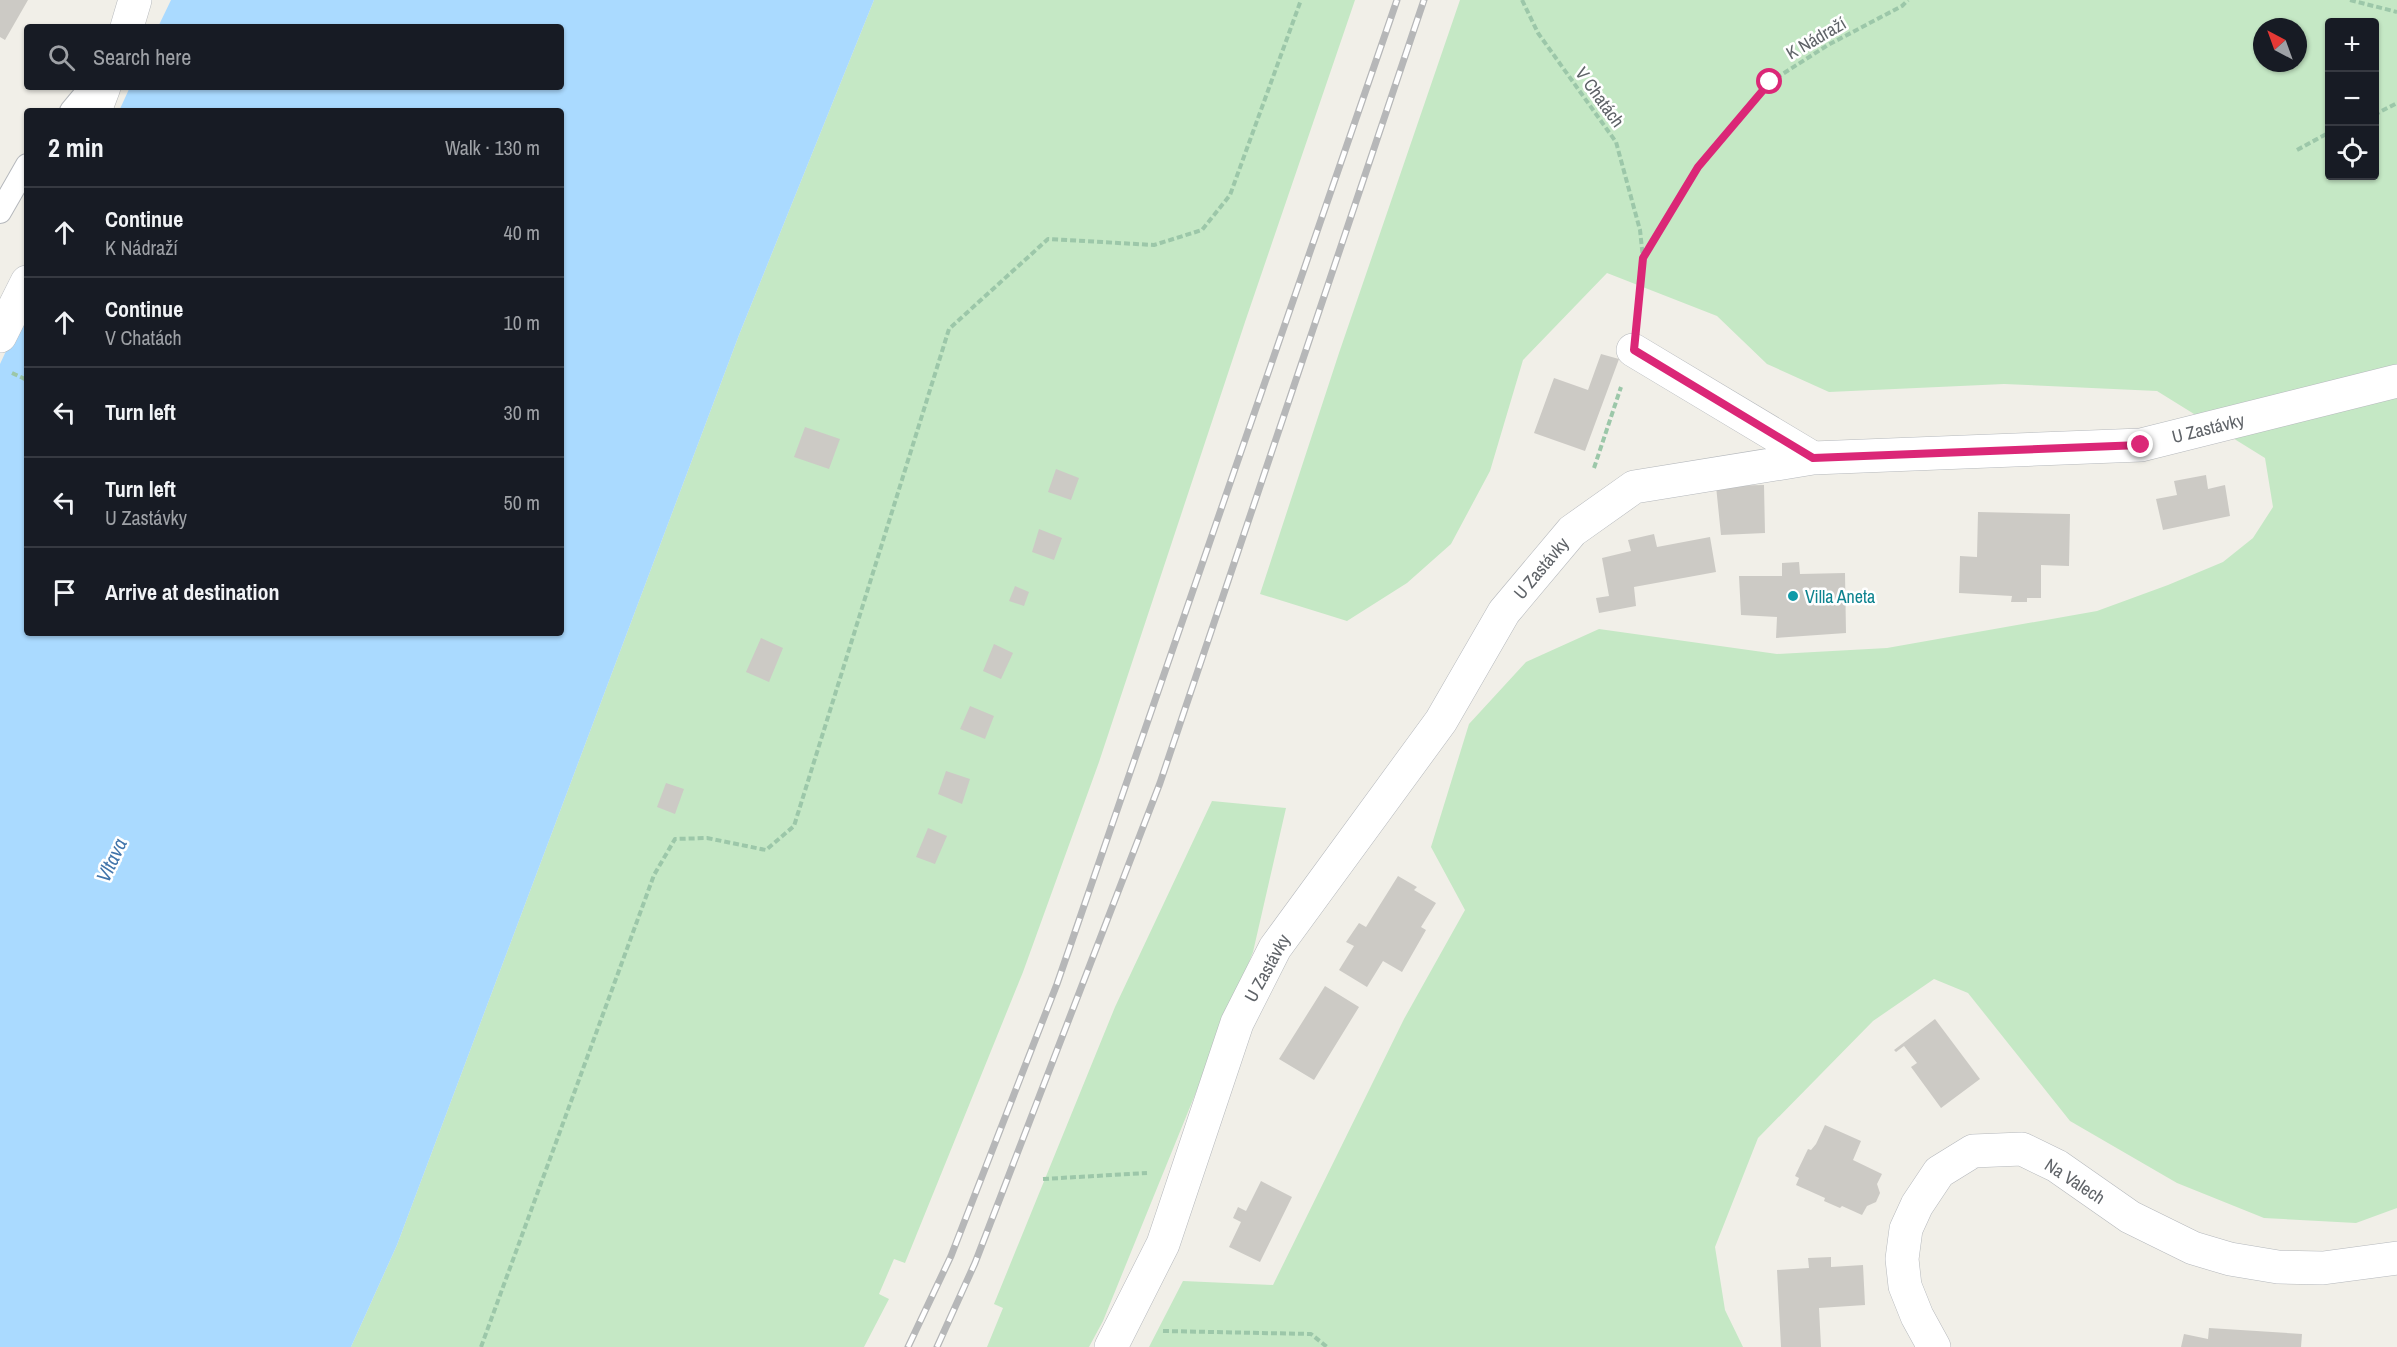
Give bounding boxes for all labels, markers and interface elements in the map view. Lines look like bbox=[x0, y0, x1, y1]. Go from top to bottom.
street label: K Nádraží bbox=[1781, 10, 1851, 65]
north arrow bbox=[2253, 18, 2307, 72]
map controls bbox=[2325, 18, 2379, 180]
button: + bbox=[2325, 18, 2379, 72]
search box bbox=[24, 24, 564, 90]
icon: search bbox=[45, 41, 78, 74]
text: Search here bbox=[93, 42, 191, 72]
street label: V Chatách bbox=[1570, 62, 1630, 132]
route start bbox=[1756, 68, 1782, 94]
button: − bbox=[2325, 72, 2379, 126]
button: locate bbox=[2325, 126, 2379, 180]
text: 2 min bbox=[48, 130, 104, 165]
text: Walk · 130 m bbox=[445, 134, 540, 161]
text: Continue bbox=[105, 204, 183, 234]
icon: ahead bbox=[48, 216, 81, 249]
text: 40 m bbox=[504, 219, 540, 246]
text: K Nádraží bbox=[105, 234, 178, 261]
text: Continue bbox=[105, 294, 183, 324]
icon: ahead bbox=[48, 306, 81, 339]
text: 10 m bbox=[504, 309, 540, 336]
text: V Chatách bbox=[105, 324, 182, 351]
icon: left bbox=[48, 396, 81, 429]
text: Turn left bbox=[105, 397, 176, 427]
text: 30 m bbox=[504, 399, 540, 426]
street label: U Zastávky bbox=[2169, 407, 2247, 449]
route end bbox=[2127, 431, 2153, 457]
text: Turn left bbox=[105, 474, 176, 504]
icon: left bbox=[48, 486, 81, 519]
text: 50 m bbox=[504, 489, 540, 516]
text: U Zastávky bbox=[105, 504, 187, 531]
street label: U Zastávky bbox=[1508, 531, 1575, 604]
icon: arrive bbox=[48, 576, 81, 609]
text: Arrive at destination bbox=[105, 577, 279, 607]
place label: Villa Aneta bbox=[1805, 584, 1875, 609]
marker: Villa Aneta bbox=[1786, 589, 1800, 603]
water label: Vltava bbox=[89, 834, 133, 886]
street label: U Zastávky bbox=[1238, 929, 1296, 1006]
street label: Na Valech bbox=[2040, 1152, 2110, 1210]

